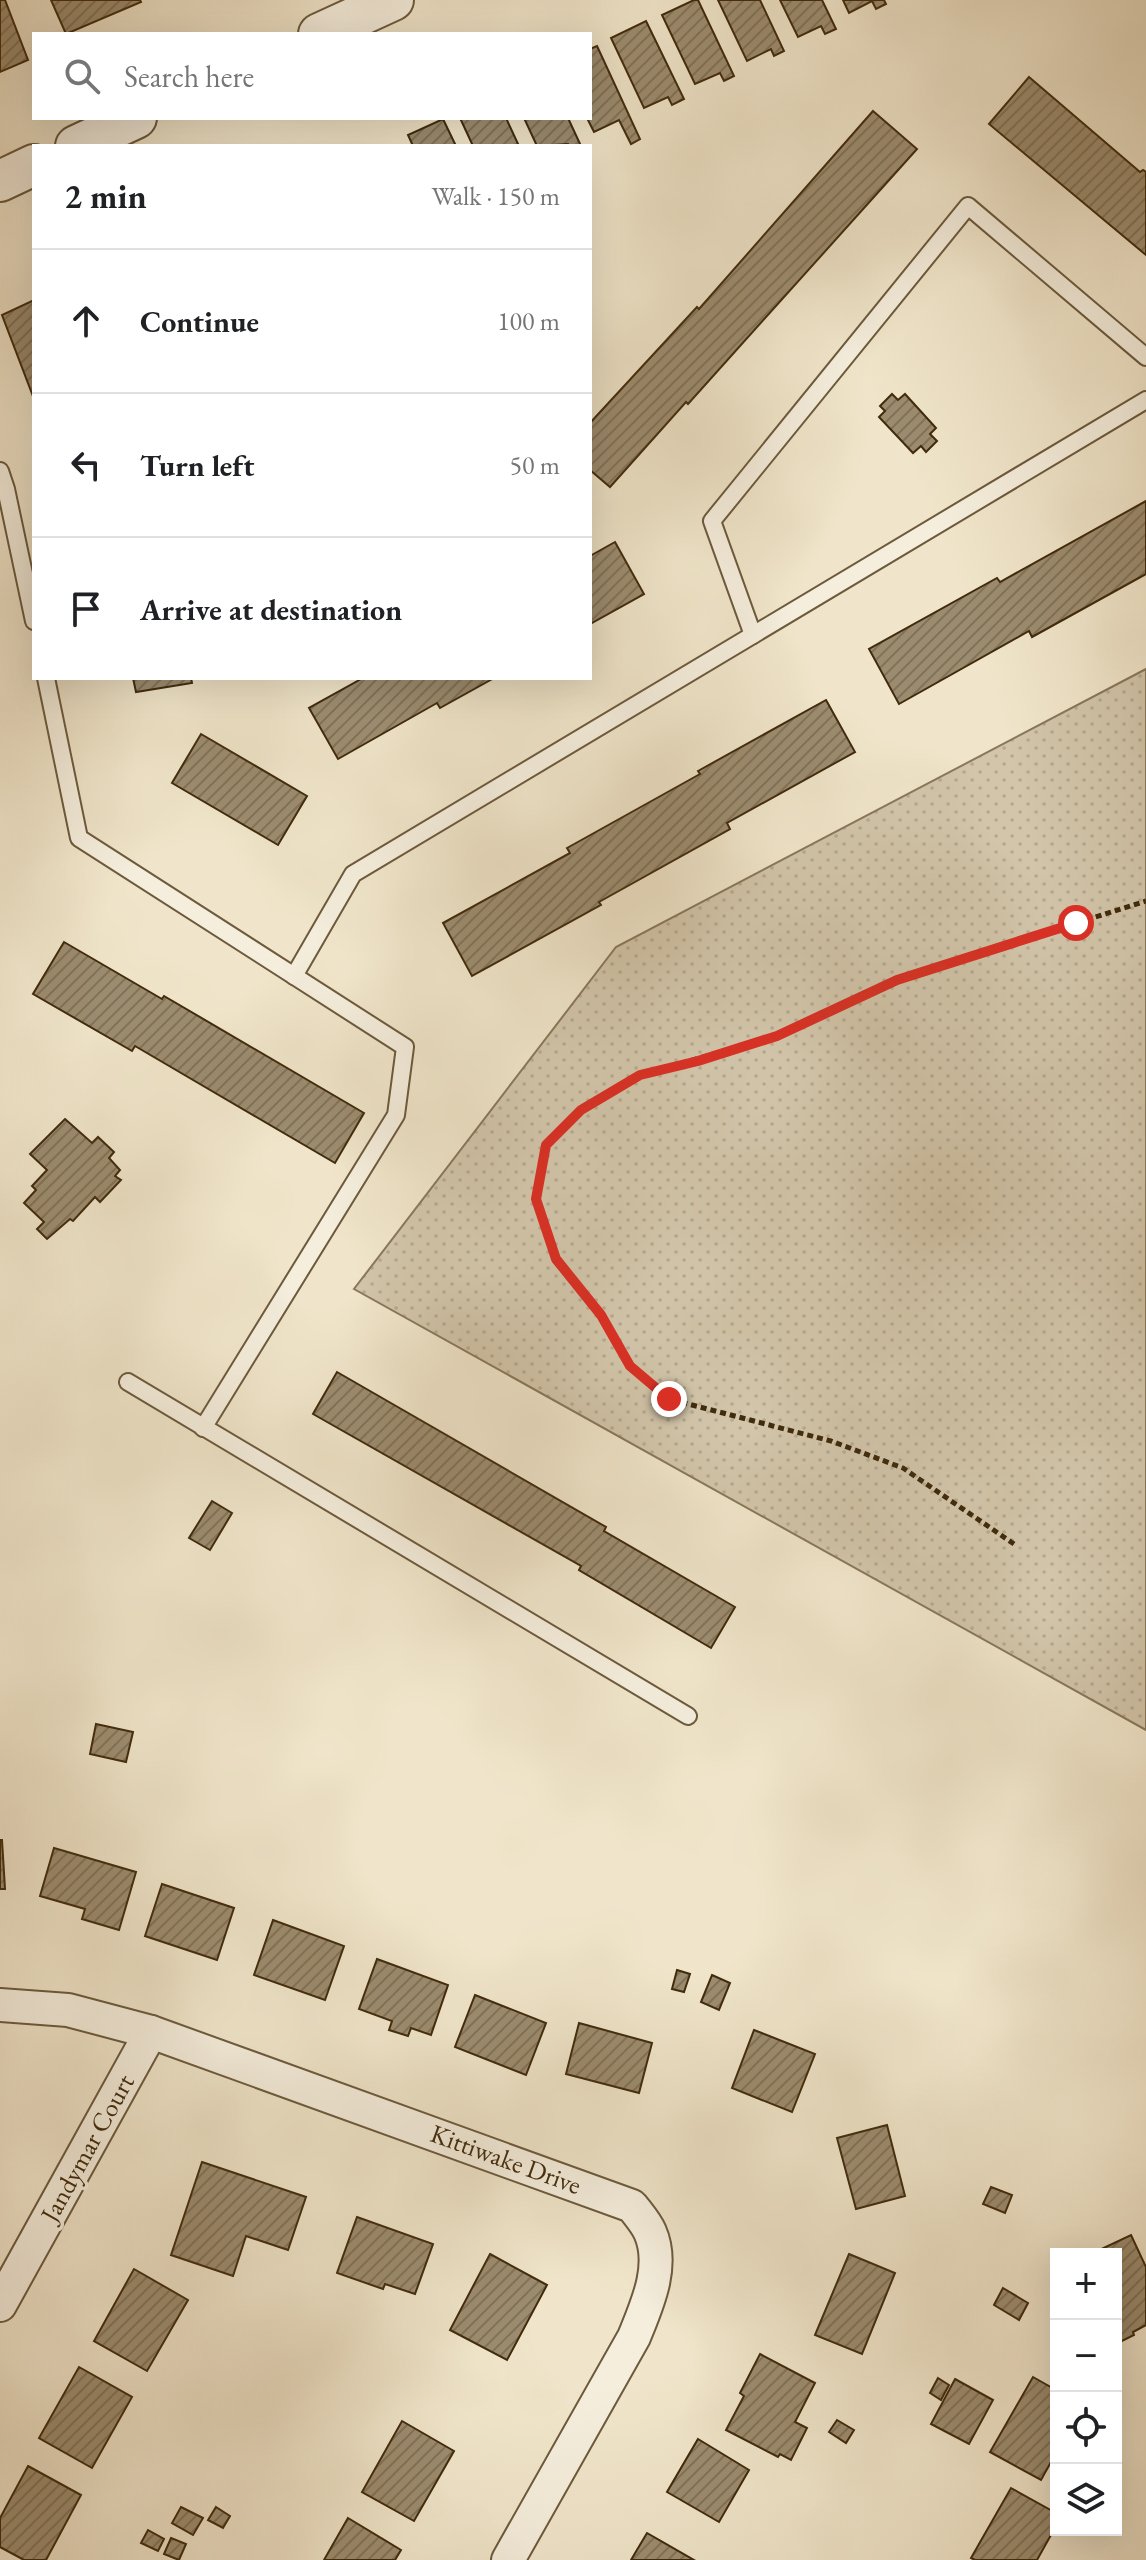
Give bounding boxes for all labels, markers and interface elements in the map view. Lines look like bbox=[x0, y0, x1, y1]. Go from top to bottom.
search box bbox=[32, 32, 592, 120]
icon: search bbox=[60, 54, 104, 98]
text: Search here bbox=[124, 57, 254, 96]
text: 2 min bbox=[64, 174, 147, 218]
text: Walk · 150 m bbox=[432, 179, 560, 213]
icon: ahead bbox=[64, 299, 108, 343]
text: Continue bbox=[140, 302, 259, 341]
text: 100 m bbox=[497, 304, 560, 338]
icon: left bbox=[64, 443, 108, 487]
text: Turn left bbox=[140, 446, 254, 485]
text: 50 m bbox=[510, 448, 560, 482]
icon: arrive bbox=[64, 587, 108, 631]
text: Arrive at destination bbox=[140, 590, 402, 629]
route start bbox=[1058, 905, 1094, 941]
route end bbox=[651, 1381, 687, 1417]
street label: Jandymar Court bbox=[31, 2068, 142, 2230]
street label: Kittiwake Drive bbox=[426, 2116, 586, 2202]
map controls bbox=[1050, 2248, 1122, 2536]
button: + bbox=[1050, 2248, 1122, 2320]
button: − bbox=[1050, 2320, 1122, 2392]
button: locate bbox=[1050, 2392, 1122, 2464]
button: layers bbox=[1050, 2464, 1122, 2536]

